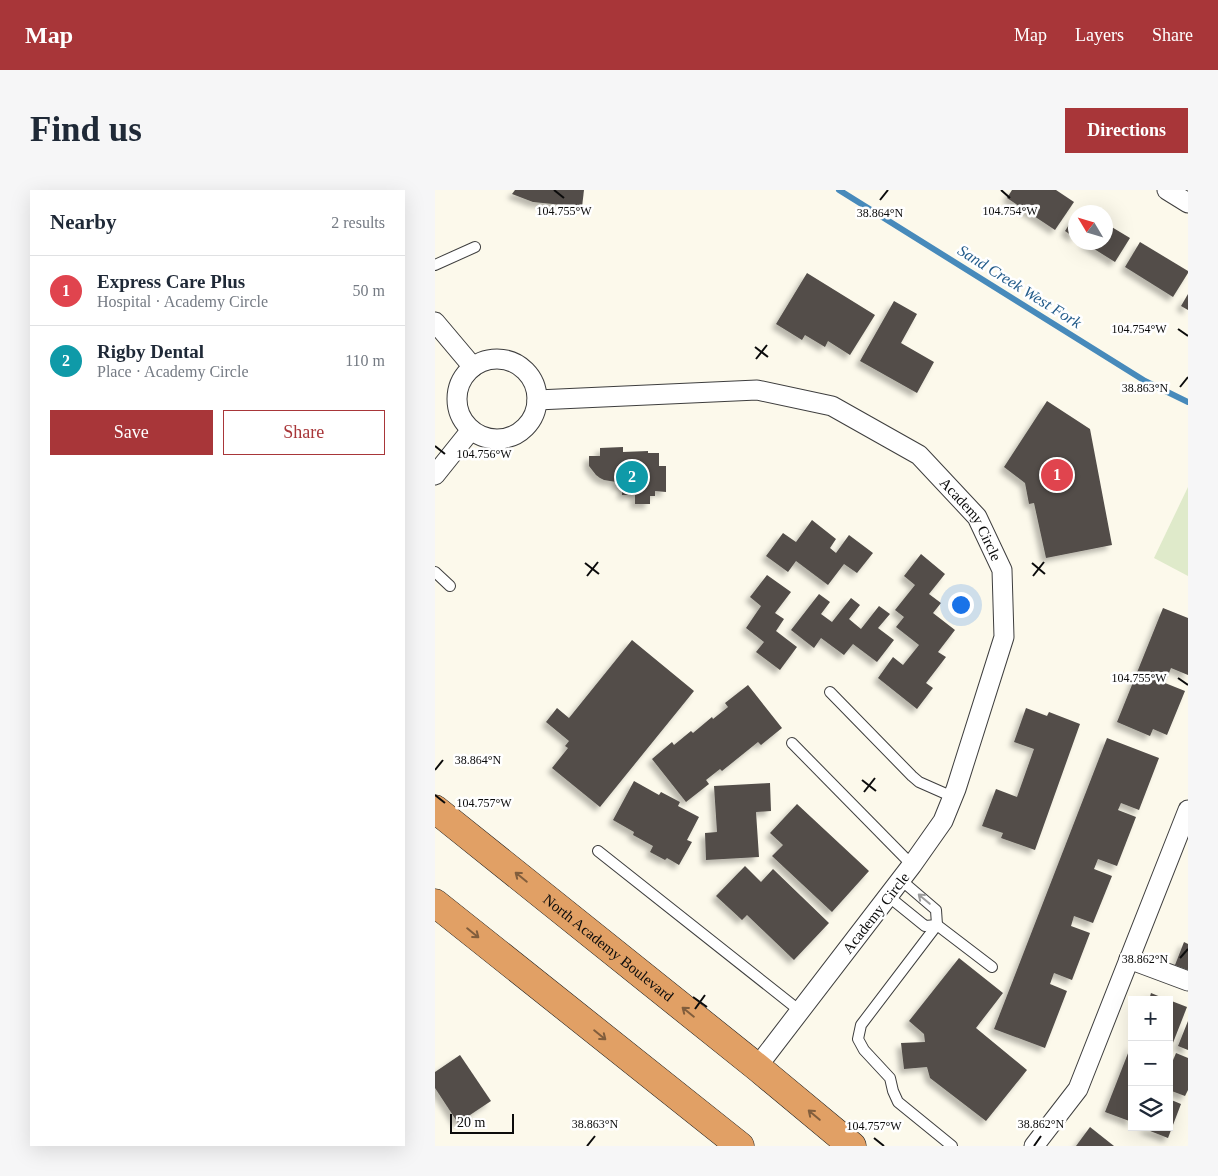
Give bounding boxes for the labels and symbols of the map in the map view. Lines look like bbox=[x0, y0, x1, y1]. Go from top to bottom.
text: 104.755°W bbox=[536, 204, 592, 218]
text: 104.754°W bbox=[982, 204, 1038, 218]
north arrow bbox=[1068, 205, 1113, 250]
text: 38.864°N bbox=[857, 206, 904, 220]
water label: Sand Creek West Fork bbox=[955, 242, 1085, 332]
text: 104.754°W bbox=[1111, 322, 1167, 336]
text: 38.863°N bbox=[1122, 381, 1169, 395]
text: 104.756°W bbox=[456, 447, 512, 461]
pin: 1 bbox=[1041, 456, 1073, 494]
pin: 2 bbox=[616, 458, 648, 496]
street label: Academy Circle bbox=[937, 475, 1005, 564]
your location bbox=[948, 592, 974, 618]
text: 104.755°W bbox=[1111, 671, 1167, 685]
text: 38.864°N bbox=[455, 753, 502, 767]
text: 104.757°W bbox=[456, 796, 512, 810]
street label: Academy Circle bbox=[840, 869, 913, 956]
one-way arrow bbox=[514, 872, 527, 883]
street label: North Academy Boulevard bbox=[540, 891, 677, 1005]
one-way arrow bbox=[918, 894, 931, 905]
one-way arrow bbox=[466, 928, 479, 939]
text: 38.862°N bbox=[1122, 952, 1169, 966]
one-way arrow bbox=[682, 1007, 695, 1018]
one-way arrow bbox=[593, 1029, 606, 1040]
one-way arrow bbox=[808, 1109, 821, 1120]
scale bar bbox=[450, 1111, 514, 1134]
text: 38.863°N bbox=[572, 1117, 619, 1131]
text: 38.862°N bbox=[1018, 1117, 1065, 1131]
text: 104.757°W bbox=[846, 1119, 902, 1133]

